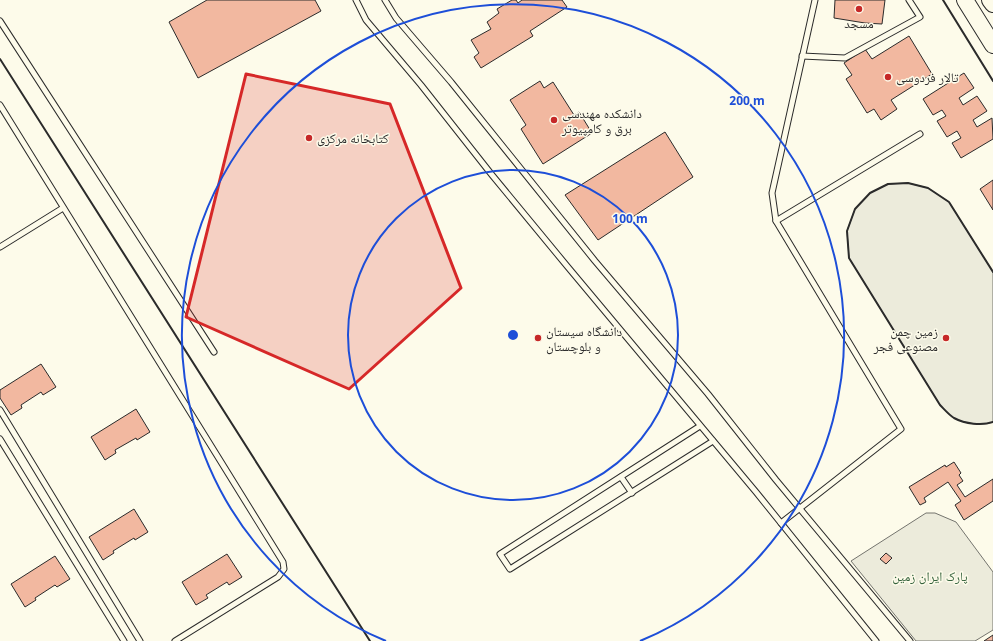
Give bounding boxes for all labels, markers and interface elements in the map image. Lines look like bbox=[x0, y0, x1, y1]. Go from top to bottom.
marker: مسجد bbox=[854, 4, 864, 14]
place label: مسجد bbox=[844, 14, 874, 32]
place label: تالار فردوسی bbox=[896, 68, 959, 86]
marker: تالار فردوسی bbox=[883, 72, 893, 82]
text: 200 m bbox=[729, 92, 765, 109]
place label: دانشکده مهندسی برق و کامپیوتر bbox=[561, 104, 642, 137]
marker: دانشکده مهندسی برق و کامپیوتر bbox=[549, 115, 559, 125]
place label: کتابخانه مرکزی bbox=[317, 129, 389, 147]
marker: کتابخانه مرکزی bbox=[304, 133, 314, 143]
text: 100 m bbox=[612, 210, 648, 227]
place label: دانشگاه سیستان و بلوچستان bbox=[546, 322, 622, 355]
place label: زمین چمن مصنوعی فجر bbox=[873, 322, 938, 355]
centre of rings bbox=[506, 328, 520, 342]
marker: دانشگاه سیستان و بلوچستان bbox=[533, 333, 543, 343]
marker: زمین چمن مصنوعی فجر bbox=[941, 333, 951, 343]
park label: پارک ایران زمین bbox=[892, 567, 968, 585]

